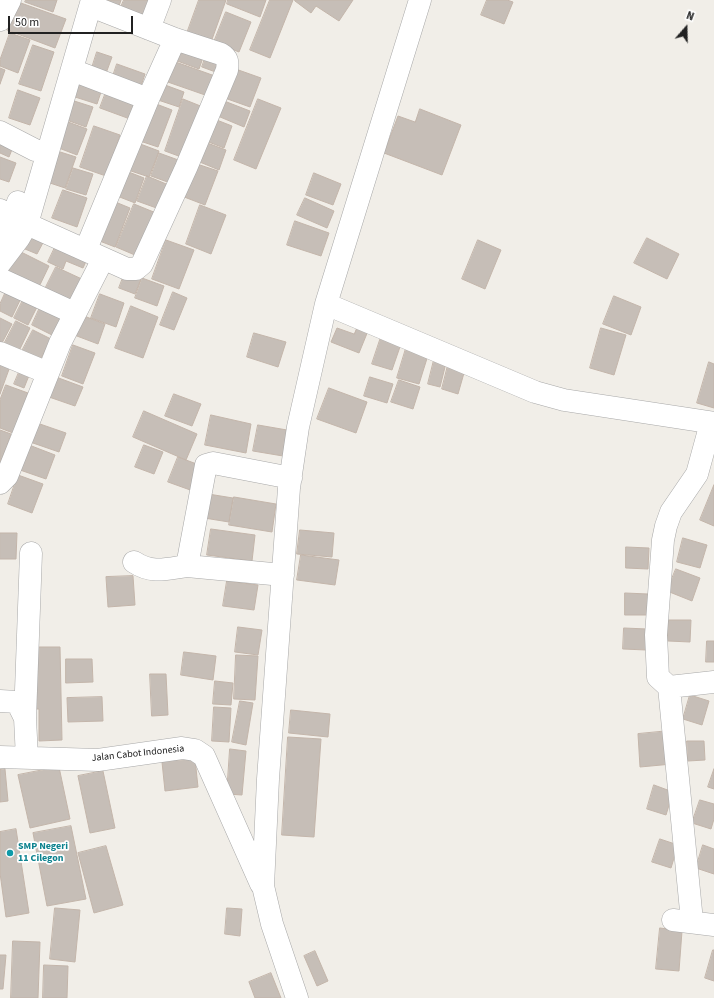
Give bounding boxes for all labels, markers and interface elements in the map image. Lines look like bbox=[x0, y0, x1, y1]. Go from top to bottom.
scale bar bbox=[10, 8, 135, 34]
north arrow bbox=[666, 8, 706, 48]
text: N bbox=[684, 8, 696, 25]
text: 50 m bbox=[15, 14, 39, 31]
street label: Jalan Cabot Indonesia bbox=[91, 743, 185, 765]
place label: SMP Negeri 11 Cilegon bbox=[18, 841, 68, 864]
marker: SMP Negeri 11 Cilegon bbox=[5, 848, 15, 858]

